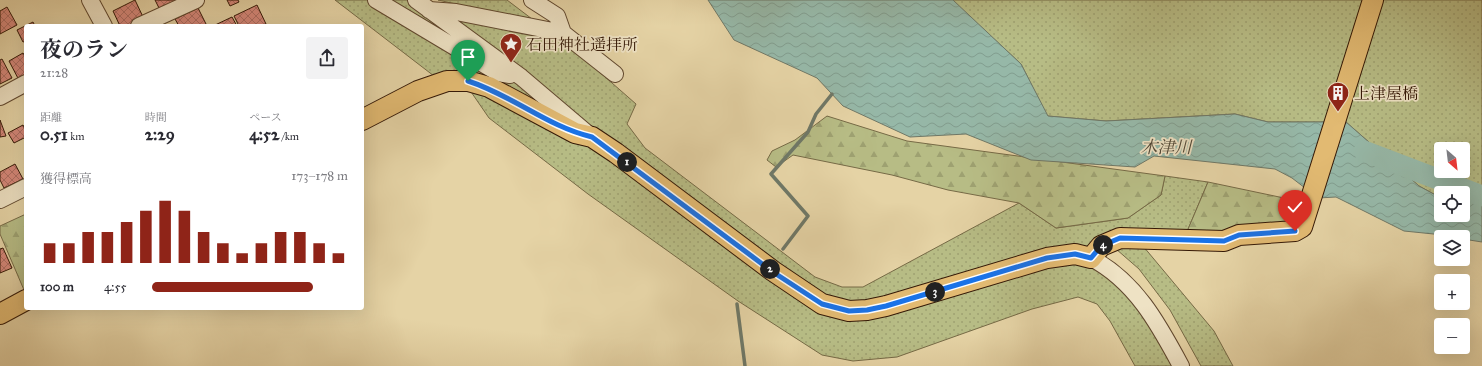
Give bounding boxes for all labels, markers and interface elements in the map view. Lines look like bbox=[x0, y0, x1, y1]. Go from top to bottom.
place icon: 石田神社遥拝所 bbox=[498, 31, 524, 64]
place label: 石田神社遥拝所 bbox=[526, 35, 638, 54]
text: 夜のラン bbox=[40, 36, 128, 63]
button: share bbox=[306, 37, 348, 79]
pin bbox=[451, 40, 485, 81]
icon: arrive bbox=[457, 46, 479, 68]
text: 21:28 bbox=[40, 65, 68, 81]
building icon: 上津屋橋 bbox=[1325, 80, 1351, 113]
place label: 上津屋橋 bbox=[1354, 84, 1418, 103]
text: 距離 bbox=[40, 111, 62, 124]
text: 時間 bbox=[145, 111, 167, 124]
text: ペース bbox=[249, 111, 282, 124]
text: 0.51 bbox=[40, 124, 68, 145]
text: 2:29 bbox=[145, 124, 175, 145]
text: 4:52 bbox=[249, 124, 279, 145]
text: km bbox=[68, 130, 85, 143]
text: /km bbox=[279, 130, 299, 143]
water label: 木津川 bbox=[1141, 137, 1193, 158]
north arrow bbox=[1434, 142, 1470, 178]
map controls bbox=[1434, 142, 1470, 354]
pin: 1 bbox=[617, 152, 637, 172]
text: 1 bbox=[625, 155, 629, 168]
text: 173–178 m bbox=[291, 168, 348, 184]
text: 獲得標高 bbox=[40, 171, 92, 187]
button: locate bbox=[1434, 186, 1470, 222]
pin bbox=[1278, 190, 1312, 231]
icon: check bbox=[1284, 196, 1306, 218]
button: layers bbox=[1434, 230, 1470, 266]
pin: 4 bbox=[1093, 235, 1113, 255]
text: 4 bbox=[1100, 238, 1106, 251]
pin: 2 bbox=[760, 259, 780, 279]
text: 2 bbox=[767, 262, 773, 275]
button: + bbox=[1434, 274, 1470, 310]
text: 100 m bbox=[40, 279, 74, 295]
text: 4:55 bbox=[104, 279, 127, 295]
pin: 3 bbox=[925, 282, 945, 302]
text: 3 bbox=[933, 285, 937, 298]
button: − bbox=[1434, 318, 1470, 354]

